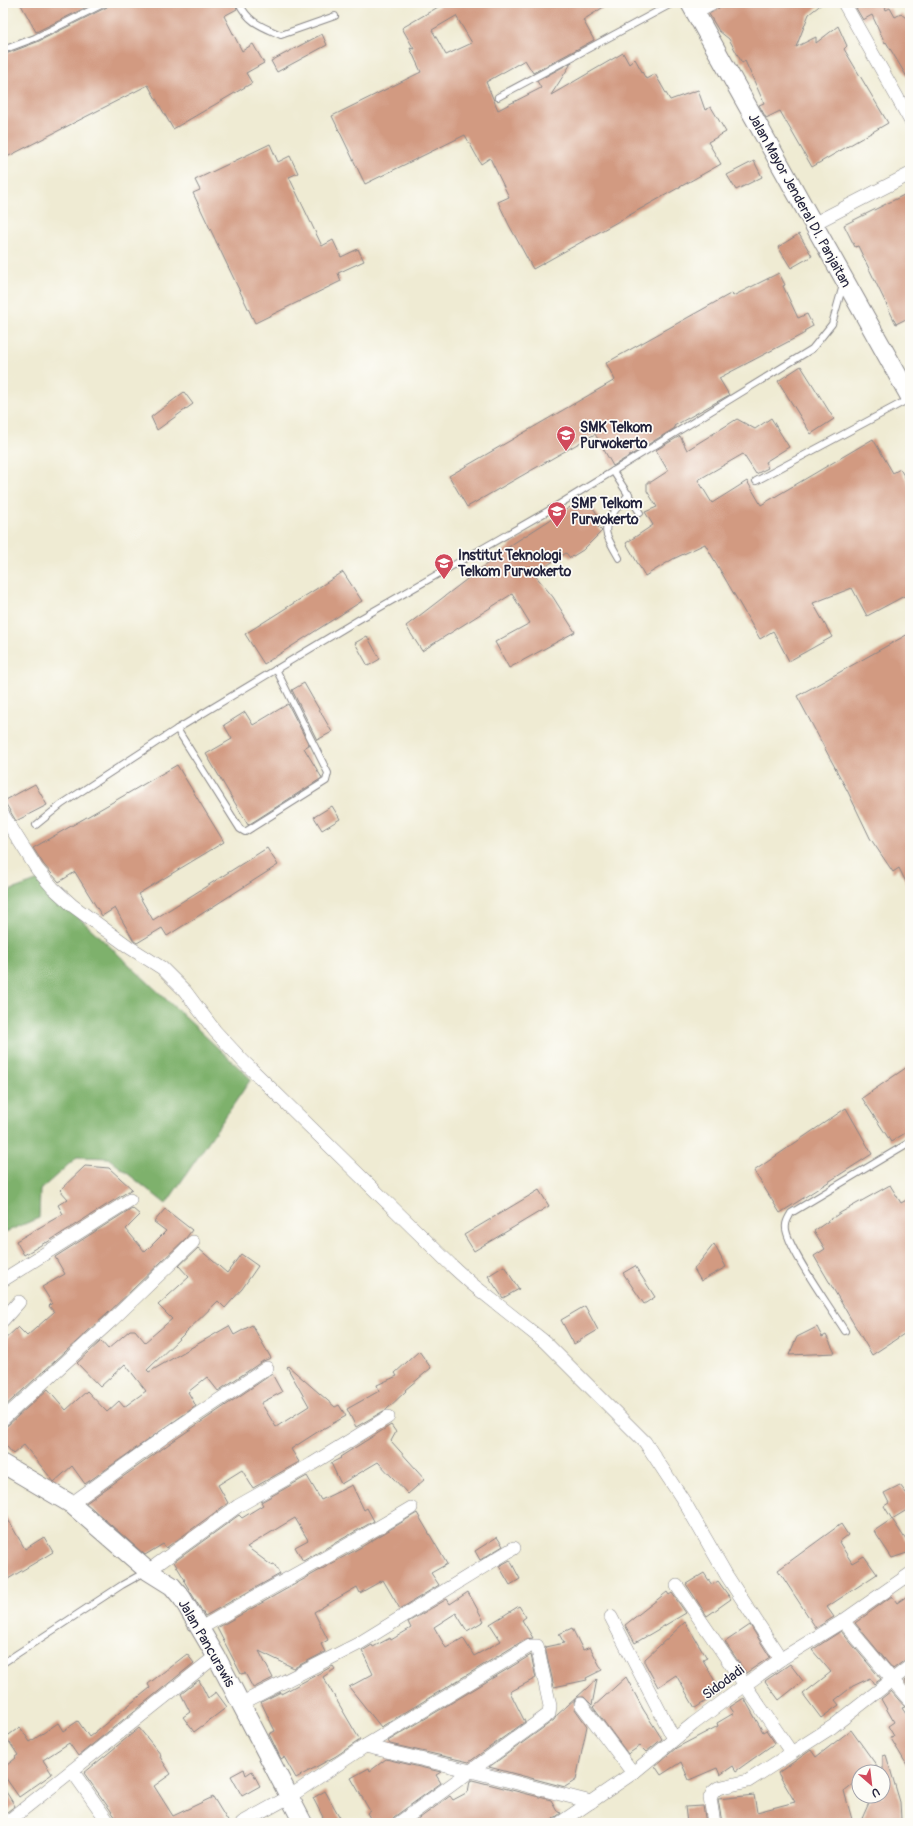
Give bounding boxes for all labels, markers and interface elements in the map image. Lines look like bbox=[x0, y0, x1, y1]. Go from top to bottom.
street label: Jalan Mayor Jenderal DI. Panjaitan bbox=[744, 110, 855, 290]
place label: SMK Telkom Purwokerto bbox=[580, 419, 653, 452]
school or university icon: SMK Telkom Purwokerto bbox=[555, 424, 577, 452]
place label: SMP Telkom Purwokerto bbox=[571, 495, 643, 528]
school or university icon: SMP Telkom Purwokerto bbox=[546, 500, 568, 528]
place label: Institut Teknologi Telkom Purwokerto bbox=[457, 547, 572, 580]
school or university icon: Institut Teknologi Telkom Purwokerto bbox=[433, 552, 455, 580]
street label: Jalan Pancurawis bbox=[175, 1596, 239, 1691]
street label: Sidodadi bbox=[699, 1661, 748, 1703]
north arrow bbox=[851, 1764, 891, 1804]
text: U bbox=[869, 1785, 882, 1800]

